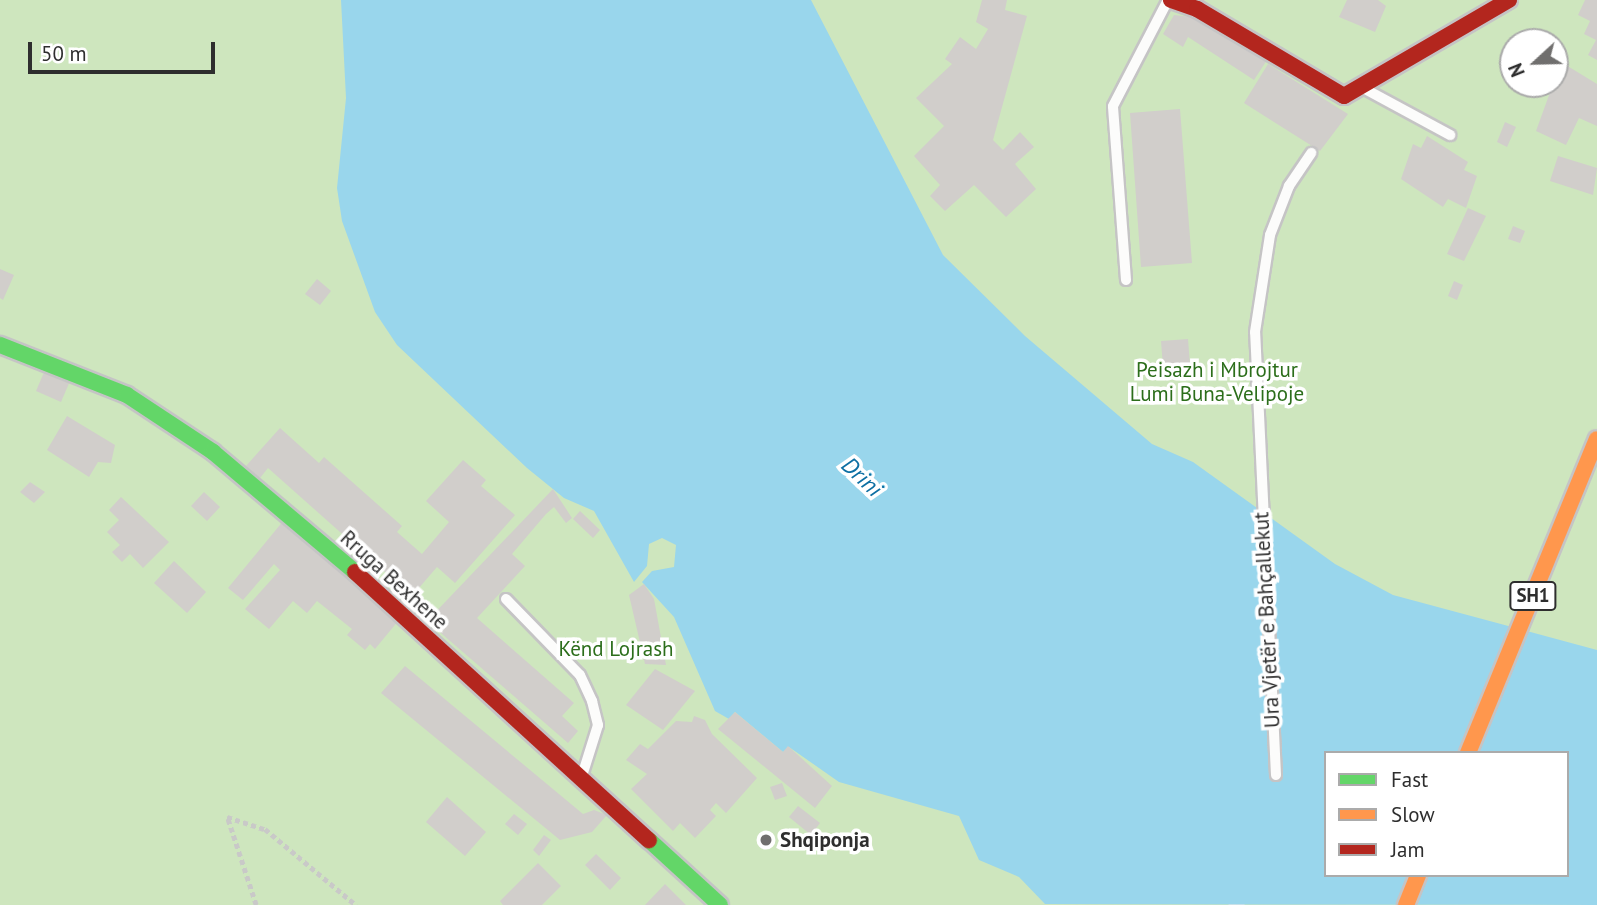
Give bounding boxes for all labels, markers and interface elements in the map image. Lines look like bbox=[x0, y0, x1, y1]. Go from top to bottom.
scale bar bbox=[32, 28, 219, 72]
north arrow bbox=[1499, 28, 1569, 98]
text: 50 m bbox=[41, 40, 87, 67]
text: N bbox=[1503, 60, 1530, 80]
park label: Peisazh i Mbrojtur Lumi Buna-Velipoje bbox=[1130, 357, 1304, 407]
water label: Drini bbox=[836, 451, 888, 503]
street label: Ura Vjetër e Bahçallekut bbox=[1249, 511, 1285, 729]
street label: Rruga Bexhene bbox=[335, 525, 453, 635]
road number: SH1 bbox=[1508, 580, 1558, 611]
park label: Kënd Lojrash bbox=[558, 636, 674, 662]
legend bbox=[1324, 751, 1569, 877]
text: Fast bbox=[1391, 766, 1428, 793]
text: Slow bbox=[1391, 801, 1435, 828]
place label: Shqiponja bbox=[780, 827, 870, 853]
marker: Shqiponja bbox=[758, 832, 774, 848]
text: Jam bbox=[1391, 836, 1425, 863]

